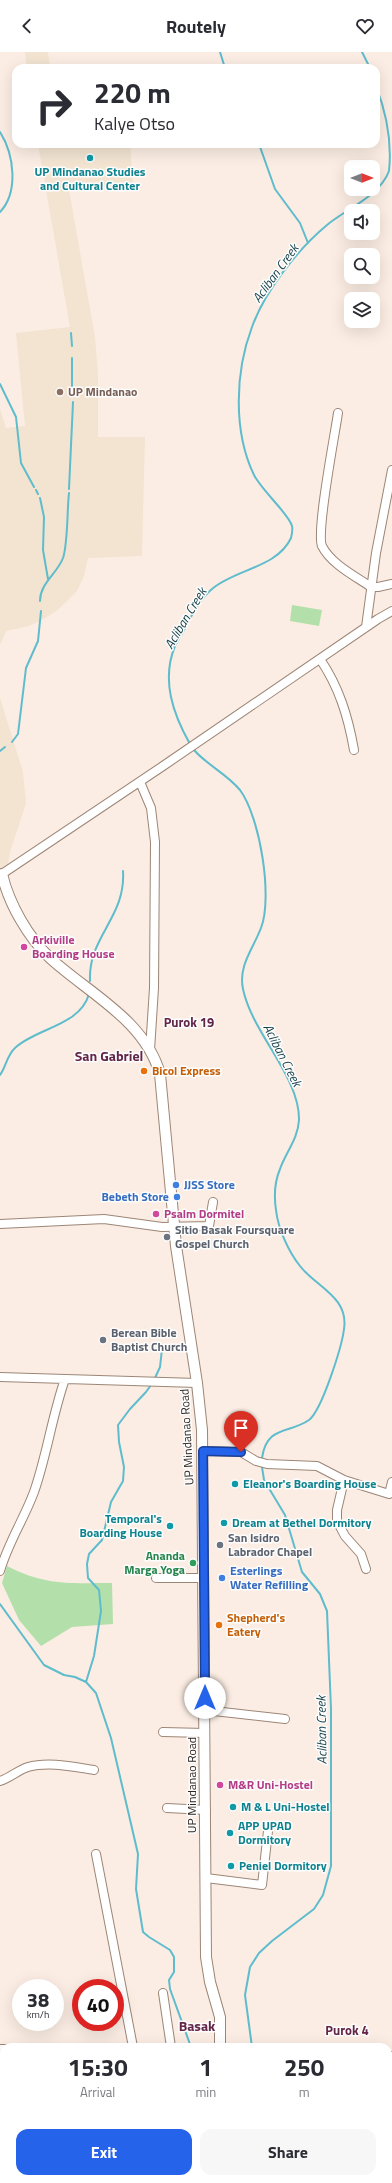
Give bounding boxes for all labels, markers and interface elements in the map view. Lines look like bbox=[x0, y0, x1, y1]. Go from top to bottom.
text: Routely bbox=[166, 13, 226, 40]
icon: back bbox=[16, 15, 38, 37]
icon: heart bbox=[354, 15, 376, 37]
text: 220 m bbox=[94, 71, 171, 114]
icon: right bbox=[28, 80, 80, 132]
text: Kalye Otso bbox=[94, 110, 175, 137]
marker: UP Mindanao Studies and Cultural Center bbox=[85, 153, 95, 163]
north arrow bbox=[344, 160, 380, 196]
map controls bbox=[344, 160, 380, 328]
place label: UP Mindanao Studies and Cultural Center bbox=[34, 162, 146, 195]
button: sound bbox=[344, 204, 380, 240]
water label: Acliban Creek bbox=[247, 238, 305, 307]
button: search bbox=[344, 248, 380, 284]
button: layers bbox=[344, 292, 380, 328]
place label: UP Mindanao bbox=[68, 382, 137, 401]
marker: UP Mindanao bbox=[55, 387, 65, 397]
water label: Acliban Creek bbox=[159, 582, 212, 652]
place label: Arkiville Boarding House bbox=[32, 930, 115, 963]
marker: Arkiville Boarding House bbox=[19, 942, 29, 952]
district label: Purok 19 bbox=[164, 1012, 214, 1032]
water label: Acliban Creek bbox=[259, 1020, 308, 1092]
district label: San Gabriel bbox=[75, 1045, 143, 1066]
place label: Bicol Express bbox=[152, 1061, 221, 1080]
marker: Bicol Express bbox=[139, 1066, 149, 1076]
place label: JJSS Store bbox=[184, 1175, 235, 1194]
marker: JJSS Store bbox=[171, 1180, 181, 1190]
place label: Bebeth Store bbox=[101, 1187, 169, 1206]
marker: Bebeth Store bbox=[172, 1192, 182, 1202]
place label: Psalm Dormitel bbox=[164, 1204, 244, 1223]
marker: Psalm Dormitel bbox=[151, 1209, 161, 1219]
place label: Sitio Basak Foursquare Gospel Church bbox=[175, 1220, 294, 1253]
marker: Sitio Basak Foursquare Gospel Church bbox=[162, 1232, 172, 1242]
place label: Berean Bible Baptist Church bbox=[111, 1323, 187, 1356]
marker: Berean Bible Baptist Church bbox=[98, 1335, 108, 1345]
street label: UP Mindanao Road bbox=[174, 1388, 199, 1486]
pin bbox=[224, 1411, 258, 1452]
icon: arrive bbox=[230, 1417, 252, 1439]
place label: Eleanor's Boarding House bbox=[243, 1474, 376, 1493]
marker: Eleanor's Boarding House bbox=[230, 1479, 240, 1489]
place label: Temporal's Boarding House bbox=[79, 1509, 162, 1542]
place label: Dream at Bethel Dormitory bbox=[232, 1513, 372, 1532]
marker: Dream at Bethel Dormitory bbox=[219, 1518, 229, 1528]
marker: Temporal's Boarding House bbox=[165, 1521, 175, 1531]
place label: San Isidro Labrador Chapel bbox=[228, 1528, 312, 1561]
marker: San Isidro Labrador Chapel bbox=[215, 1540, 225, 1550]
place label: Ananda Marga Yoga bbox=[124, 1546, 185, 1579]
marker: Ananda Marga Yoga bbox=[188, 1558, 198, 1568]
place label: Esterlings Water Refilling bbox=[230, 1561, 309, 1594]
marker: Esterlings Water Refilling bbox=[217, 1573, 227, 1583]
place label: Shepherd's Eatery bbox=[227, 1608, 285, 1641]
marker: Shepherd's Eatery bbox=[214, 1620, 224, 1630]
position arrow bbox=[184, 1677, 226, 1719]
water label: Acliban Creek bbox=[310, 1693, 332, 1764]
street label: UP Mindanao Road bbox=[182, 1737, 201, 1833]
place label: M&R Uni-Hostel bbox=[228, 1775, 313, 1794]
marker: M&R Uni-Hostel bbox=[215, 1780, 225, 1790]
place label: M & L Uni-Hostel bbox=[241, 1797, 330, 1816]
marker: M & L Uni-Hostel bbox=[228, 1802, 238, 1812]
place label: APP UPAD Dormitory bbox=[238, 1816, 292, 1849]
marker: APP UPAD Dormitory bbox=[225, 1828, 235, 1838]
place label: Peniel Dormitory bbox=[239, 1856, 327, 1875]
marker: Peniel Dormitory bbox=[226, 1861, 236, 1871]
speed limit sign: 40 bbox=[72, 1979, 124, 2031]
text: 38 bbox=[27, 1984, 49, 2015]
text: km/h bbox=[27, 2007, 49, 2022]
district label: Basak bbox=[179, 2015, 216, 2036]
district label: Purok 4 bbox=[325, 2020, 369, 2040]
text: 15:30 bbox=[68, 2049, 128, 2085]
text: 1 bbox=[199, 2049, 213, 2085]
text: 250 bbox=[284, 2049, 324, 2085]
text: Arrival bbox=[80, 2082, 115, 2102]
text: min bbox=[195, 2082, 216, 2102]
text: m bbox=[299, 2082, 310, 2102]
button: Exit bbox=[16, 2129, 192, 2175]
button: Share bbox=[200, 2129, 376, 2175]

